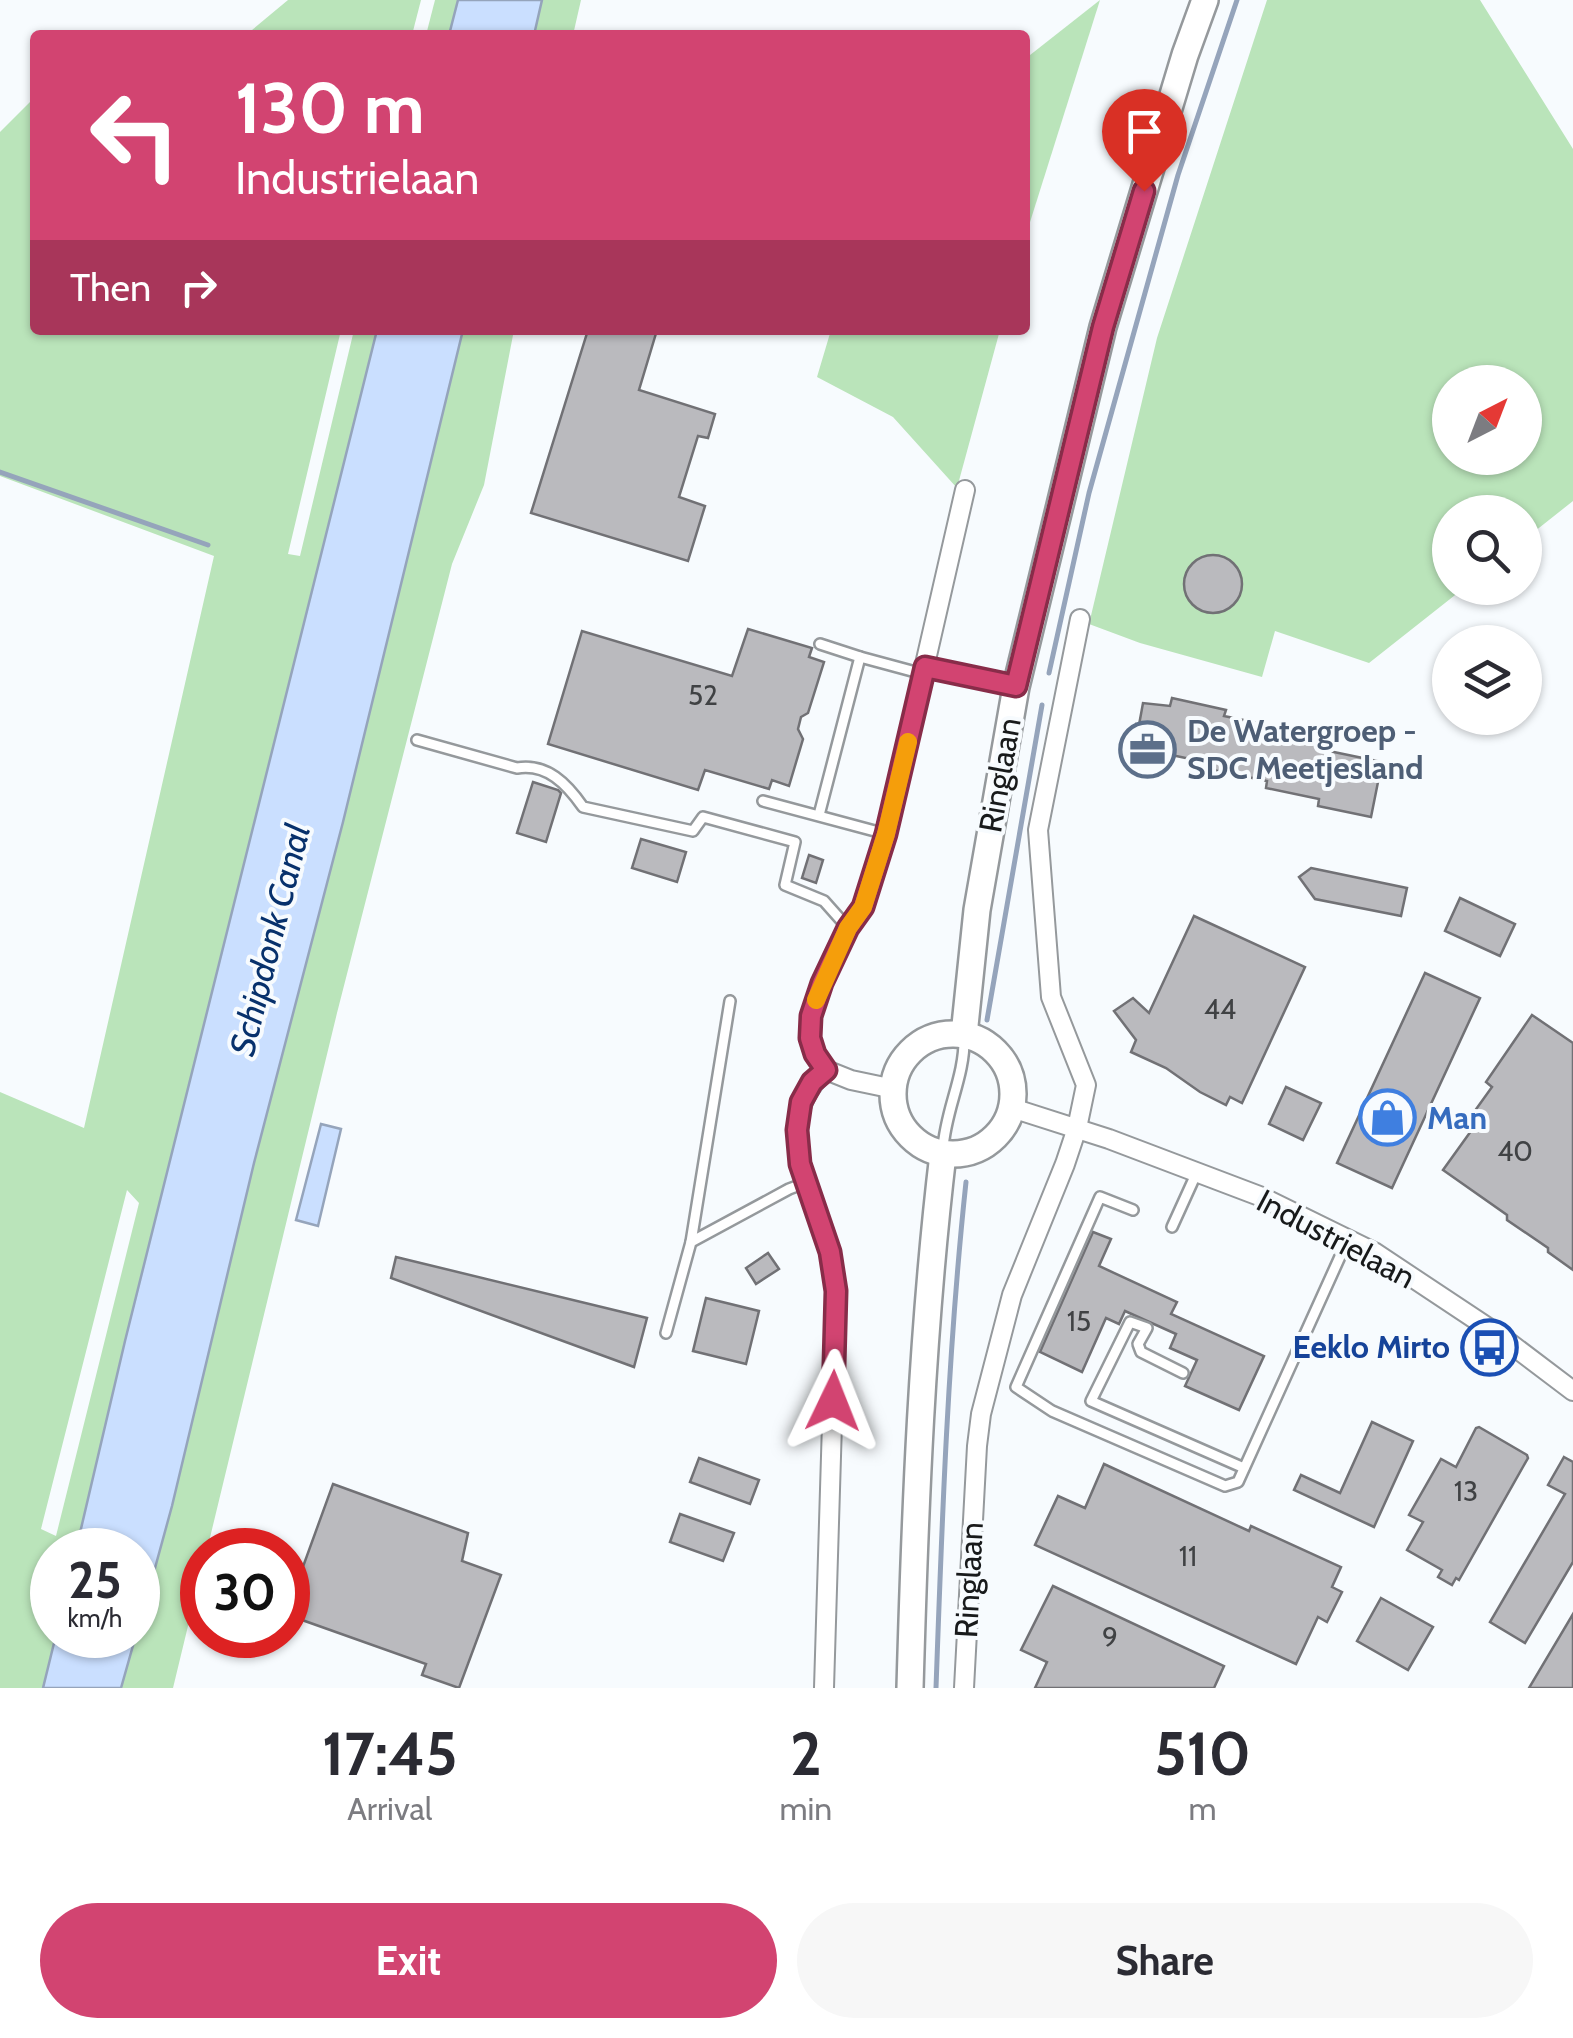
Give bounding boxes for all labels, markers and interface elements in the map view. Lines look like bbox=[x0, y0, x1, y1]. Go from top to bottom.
text: 130 m bbox=[235, 65, 425, 151]
icon: left bbox=[70, 70, 200, 200]
pin bbox=[1102, 89, 1187, 192]
icon: arrive bbox=[1117, 104, 1172, 159]
text: Industrielaan bbox=[235, 151, 479, 205]
icon: right bbox=[171, 260, 226, 315]
text: Then bbox=[70, 264, 151, 311]
north arrow bbox=[1432, 365, 1542, 475]
map controls bbox=[1432, 365, 1542, 735]
button: search bbox=[1432, 495, 1542, 605]
button: layers bbox=[1432, 625, 1542, 735]
house number: 52 bbox=[688, 678, 718, 712]
place label: De Watergroep - SDC Meetjesland bbox=[1187, 711, 1423, 787]
street label: Ringlaan bbox=[970, 714, 1029, 835]
office icon: De Watergroep - SDC Meetjesland bbox=[1118, 719, 1178, 779]
water label: Schipdonk Canal bbox=[220, 819, 319, 1060]
house number: 44 bbox=[1204, 992, 1236, 1026]
shop icon: Man bbox=[1358, 1088, 1418, 1148]
place label: Man bbox=[1427, 1098, 1487, 1137]
house number: 40 bbox=[1497, 1134, 1533, 1168]
street label: Industrielaan bbox=[1250, 1181, 1422, 1297]
house number: 15 bbox=[1067, 1304, 1091, 1338]
bus stop icon: Eeklo Mirto bbox=[1459, 1317, 1519, 1377]
place label: Eeklo Mirto bbox=[1293, 1327, 1450, 1366]
position arrow bbox=[781, 1349, 885, 1453]
house number: 13 bbox=[1454, 1474, 1478, 1508]
street label: Ringlaan bbox=[946, 1521, 991, 1639]
speed limit sign: 30 bbox=[180, 1528, 310, 1658]
house number: 11 bbox=[1179, 1539, 1197, 1573]
text: 25 bbox=[68, 1550, 122, 1611]
text: km/h bbox=[68, 1603, 122, 1633]
house number: 9 bbox=[1102, 1620, 1118, 1654]
text: 17:45 bbox=[322, 1717, 458, 1790]
text: 2 bbox=[790, 1717, 822, 1790]
text: 510 bbox=[1154, 1717, 1251, 1790]
text: Arrival bbox=[347, 1789, 432, 1828]
text: min bbox=[780, 1789, 832, 1828]
text: m bbox=[1189, 1789, 1217, 1828]
button: Exit bbox=[40, 1903, 777, 2018]
button: Share bbox=[797, 1903, 1533, 2018]

